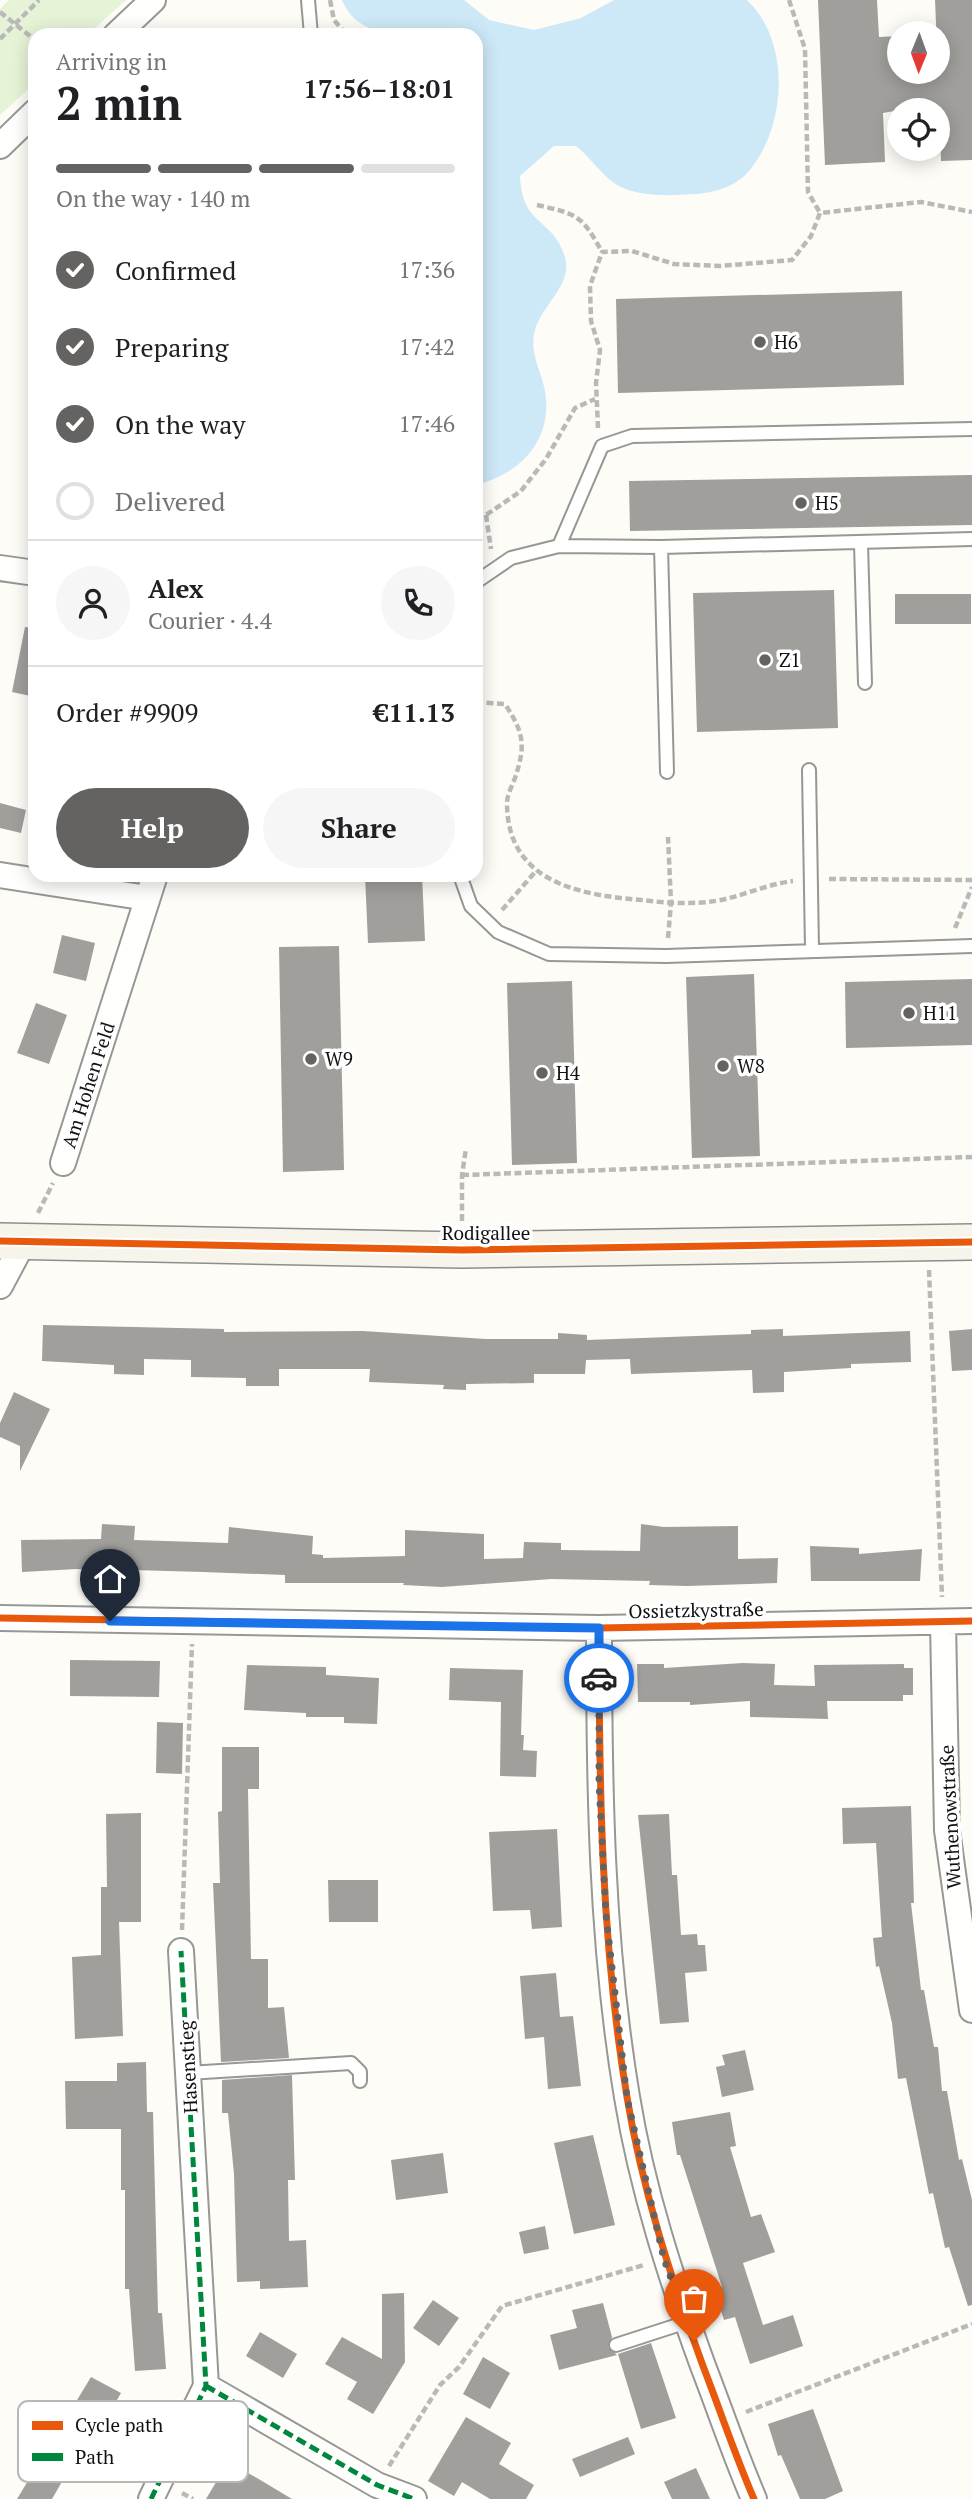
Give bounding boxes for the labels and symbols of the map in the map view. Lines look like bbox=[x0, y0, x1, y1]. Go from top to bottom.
north arrow bbox=[887, 21, 950, 84]
place label: H6 bbox=[774, 329, 798, 354]
marker: H6 bbox=[752, 334, 768, 350]
place label: H5 bbox=[815, 490, 839, 515]
marker: H5 bbox=[793, 495, 809, 511]
place label: Z1 bbox=[779, 647, 801, 672]
marker: Z1 bbox=[757, 652, 773, 668]
place label: H11 bbox=[923, 1000, 957, 1025]
marker: H11 bbox=[901, 1005, 917, 1021]
street label: Am Hohen Feld bbox=[55, 1018, 120, 1151]
place label: W9 bbox=[325, 1046, 353, 1071]
marker: W9 bbox=[303, 1051, 319, 1067]
place label: W8 bbox=[737, 1053, 765, 1078]
marker: W8 bbox=[715, 1058, 731, 1074]
place label: H4 bbox=[556, 1060, 581, 1085]
marker: H4 bbox=[534, 1065, 550, 1081]
street label: Rodigallee bbox=[442, 1220, 530, 1245]
pin bbox=[80, 1549, 140, 1621]
street label: Ossietzkystraße bbox=[628, 1596, 764, 1623]
courier bbox=[564, 1643, 634, 1713]
street label: Wuthenowstraße bbox=[933, 1744, 966, 1890]
street label: Hasenstieg bbox=[173, 2019, 202, 2114]
pin bbox=[664, 2269, 724, 2341]
legend bbox=[18, 2401, 248, 2482]
text: Cycle path bbox=[75, 2412, 163, 2437]
text: Path bbox=[75, 2444, 114, 2469]

